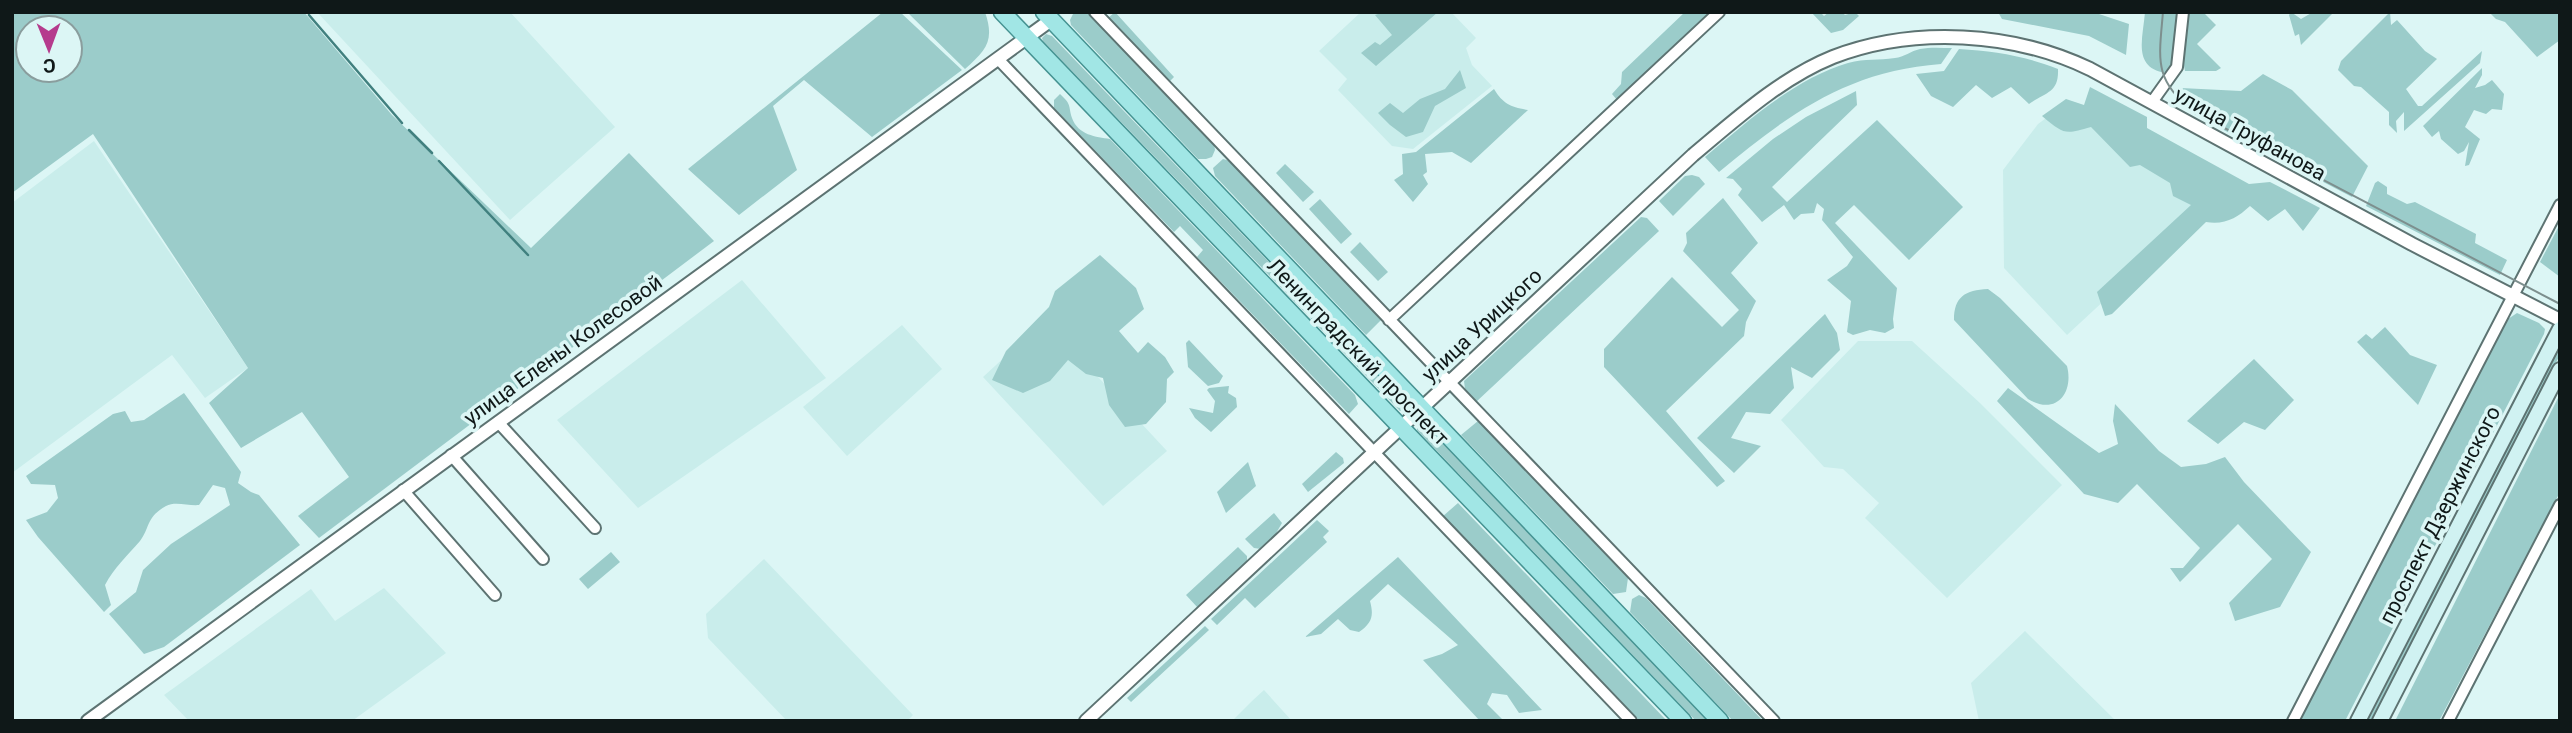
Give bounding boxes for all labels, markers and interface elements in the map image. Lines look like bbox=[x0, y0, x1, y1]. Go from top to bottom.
north arrow bbox=[14, 14, 84, 84]
text: С bbox=[43, 54, 56, 77]
street label: улица Труфанова bbox=[2170, 82, 2330, 186]
street label: Ленинградский проспект bbox=[1262, 254, 1454, 450]
street label: улица Урицкого bbox=[1417, 263, 1547, 387]
street label: улица Елены Колесовой bbox=[459, 270, 667, 430]
street label: проспект Дзержинского bbox=[2375, 402, 2505, 628]

